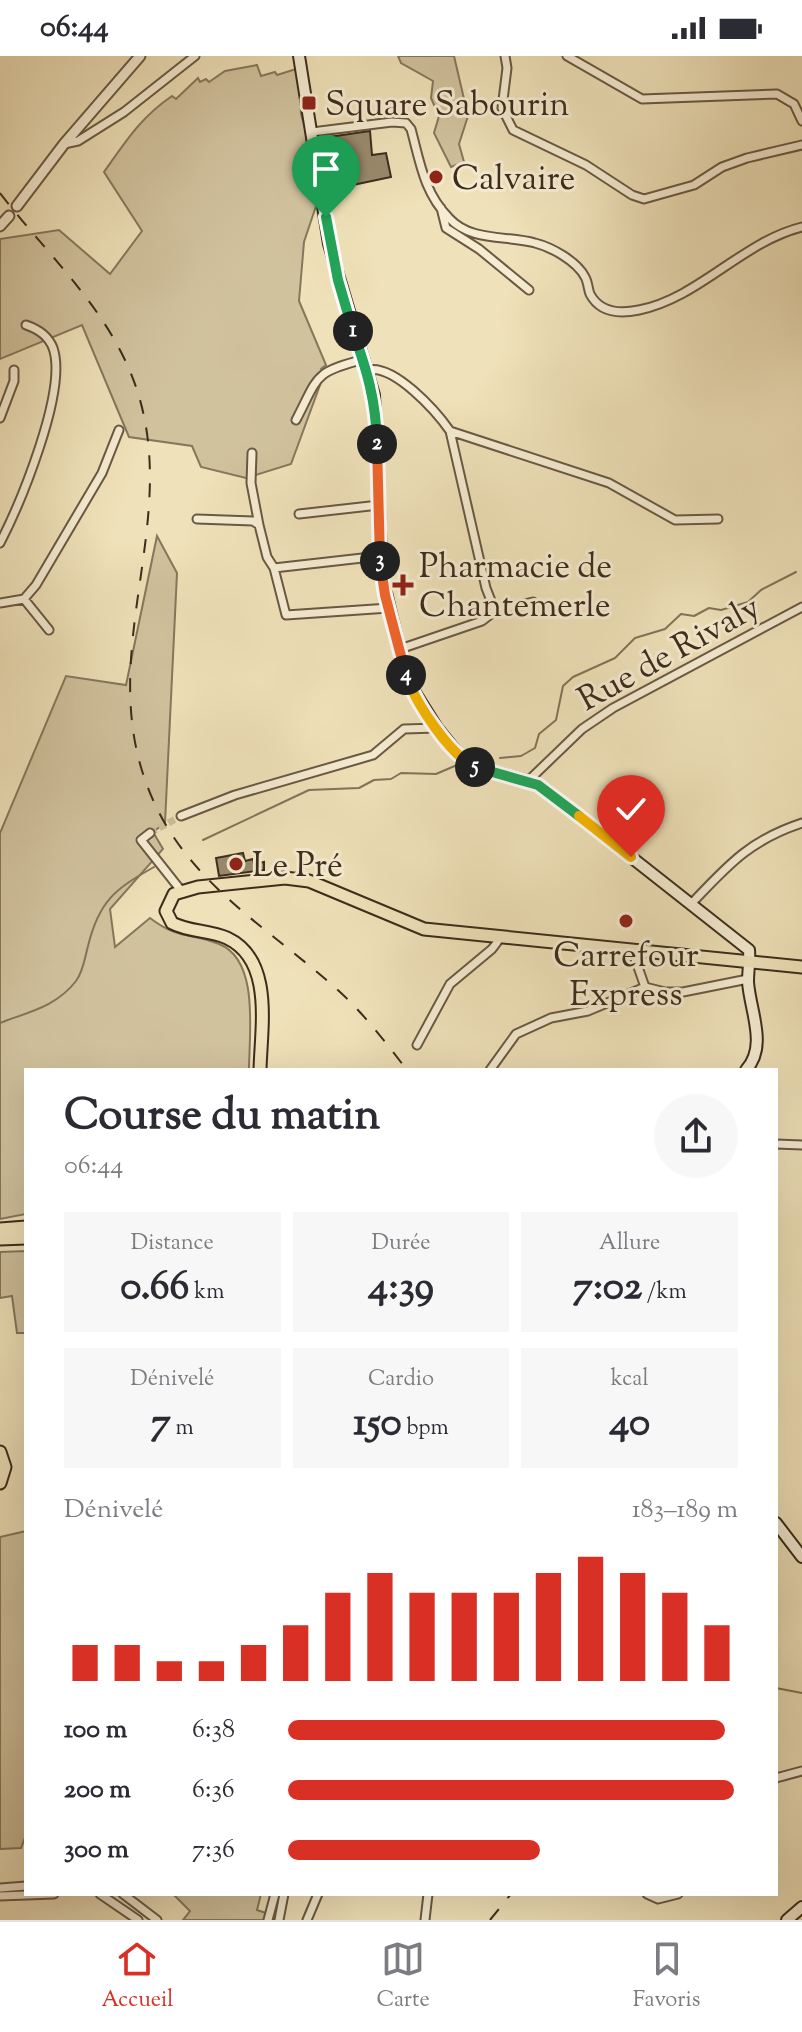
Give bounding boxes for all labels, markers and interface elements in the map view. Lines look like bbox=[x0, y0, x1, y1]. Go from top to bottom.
text: 06:44 bbox=[40, 7, 109, 50]
place label: Square Sabourin bbox=[325, 82, 569, 131]
marker: Square Sabourin bbox=[300, 94, 318, 112]
pin bbox=[292, 135, 360, 217]
icon: arrive bbox=[304, 147, 348, 191]
place label: Calvaire bbox=[452, 156, 575, 205]
marker: Calvaire bbox=[427, 168, 445, 186]
pin: 1 bbox=[333, 311, 373, 351]
text: 1 bbox=[349, 315, 357, 347]
pin: 2 bbox=[357, 424, 397, 464]
text: 2 bbox=[372, 428, 382, 460]
pin: 3 bbox=[360, 541, 400, 581]
place label: Pharmacie de Chantemerle bbox=[419, 544, 612, 632]
text: 3 bbox=[376, 545, 384, 577]
marker: Pharmacie de Chantemerle bbox=[394, 576, 412, 594]
street label: Rue de Rivaly bbox=[570, 585, 770, 725]
pin: 4 bbox=[386, 655, 426, 695]
text: 4 bbox=[400, 659, 412, 691]
pin: 5 bbox=[455, 747, 495, 787]
text: 5 bbox=[471, 751, 479, 783]
pin bbox=[597, 775, 665, 857]
icon: check bbox=[609, 787, 653, 831]
place label: Le Pré bbox=[252, 843, 343, 892]
marker: Le Pré bbox=[227, 855, 245, 873]
marker: Carrefour Express bbox=[617, 912, 635, 930]
place label: Carrefour Express bbox=[553, 933, 699, 1021]
text: Course du matin bbox=[64, 1086, 380, 1149]
button: share bbox=[654, 1094, 738, 1178]
text: 06:44 bbox=[64, 1148, 123, 1185]
text: Distance bbox=[131, 1228, 214, 1260]
text: Durée bbox=[372, 1228, 430, 1260]
text: Allure bbox=[599, 1228, 660, 1260]
text: 0.66 bbox=[120, 1260, 189, 1317]
text: 4:39 bbox=[368, 1260, 434, 1317]
text: 7:02 bbox=[573, 1260, 642, 1317]
text: km bbox=[189, 1277, 224, 1309]
text: /km bbox=[642, 1277, 687, 1309]
text: Dénivelé bbox=[130, 1364, 214, 1396]
text: Cardio bbox=[368, 1364, 434, 1396]
text: kcal bbox=[611, 1364, 649, 1396]
text: 7 bbox=[151, 1396, 171, 1453]
text: 150 bbox=[353, 1396, 402, 1453]
text: 40 bbox=[609, 1396, 650, 1453]
text: m bbox=[171, 1413, 194, 1445]
text: bpm bbox=[402, 1413, 449, 1445]
text: Dénivelé bbox=[64, 1492, 163, 1529]
text: 183–189 m bbox=[632, 1492, 738, 1529]
text: 100 m bbox=[64, 1712, 127, 1749]
text: 6:38 bbox=[192, 1712, 235, 1749]
text: 200 m bbox=[64, 1772, 131, 1809]
text: 6:36 bbox=[192, 1772, 235, 1809]
text: 300 m bbox=[64, 1832, 129, 1869]
text: 7:36 bbox=[192, 1832, 235, 1869]
tab: Accueil bbox=[101, 1937, 173, 2017]
tab: Carte bbox=[376, 1937, 430, 2017]
tab: Favoris bbox=[633, 1937, 700, 2017]

